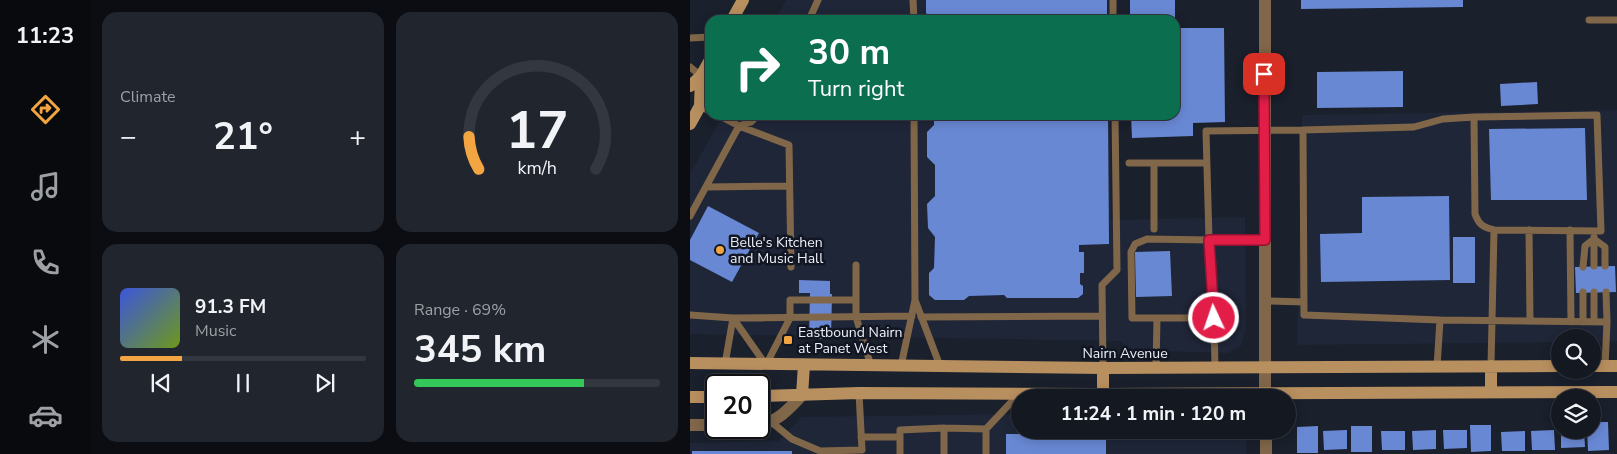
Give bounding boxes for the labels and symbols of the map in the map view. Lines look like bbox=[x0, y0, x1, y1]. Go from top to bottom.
pin bbox=[1243, 53, 1285, 95]
place label: Belle's Kitchen and Music Hall bbox=[730, 233, 824, 268]
marker: Belle's Kitchen and Music Hall bbox=[714, 244, 726, 256]
position arrow bbox=[1187, 291, 1239, 343]
place label: Eastbound Nairn at Panet West bbox=[798, 323, 903, 358]
marker: Eastbound Nairn at Panet West bbox=[782, 334, 794, 346]
street label: Nairn Avenue bbox=[1082, 344, 1168, 363]
speed limit sign: 20 bbox=[705, 374, 770, 439]

